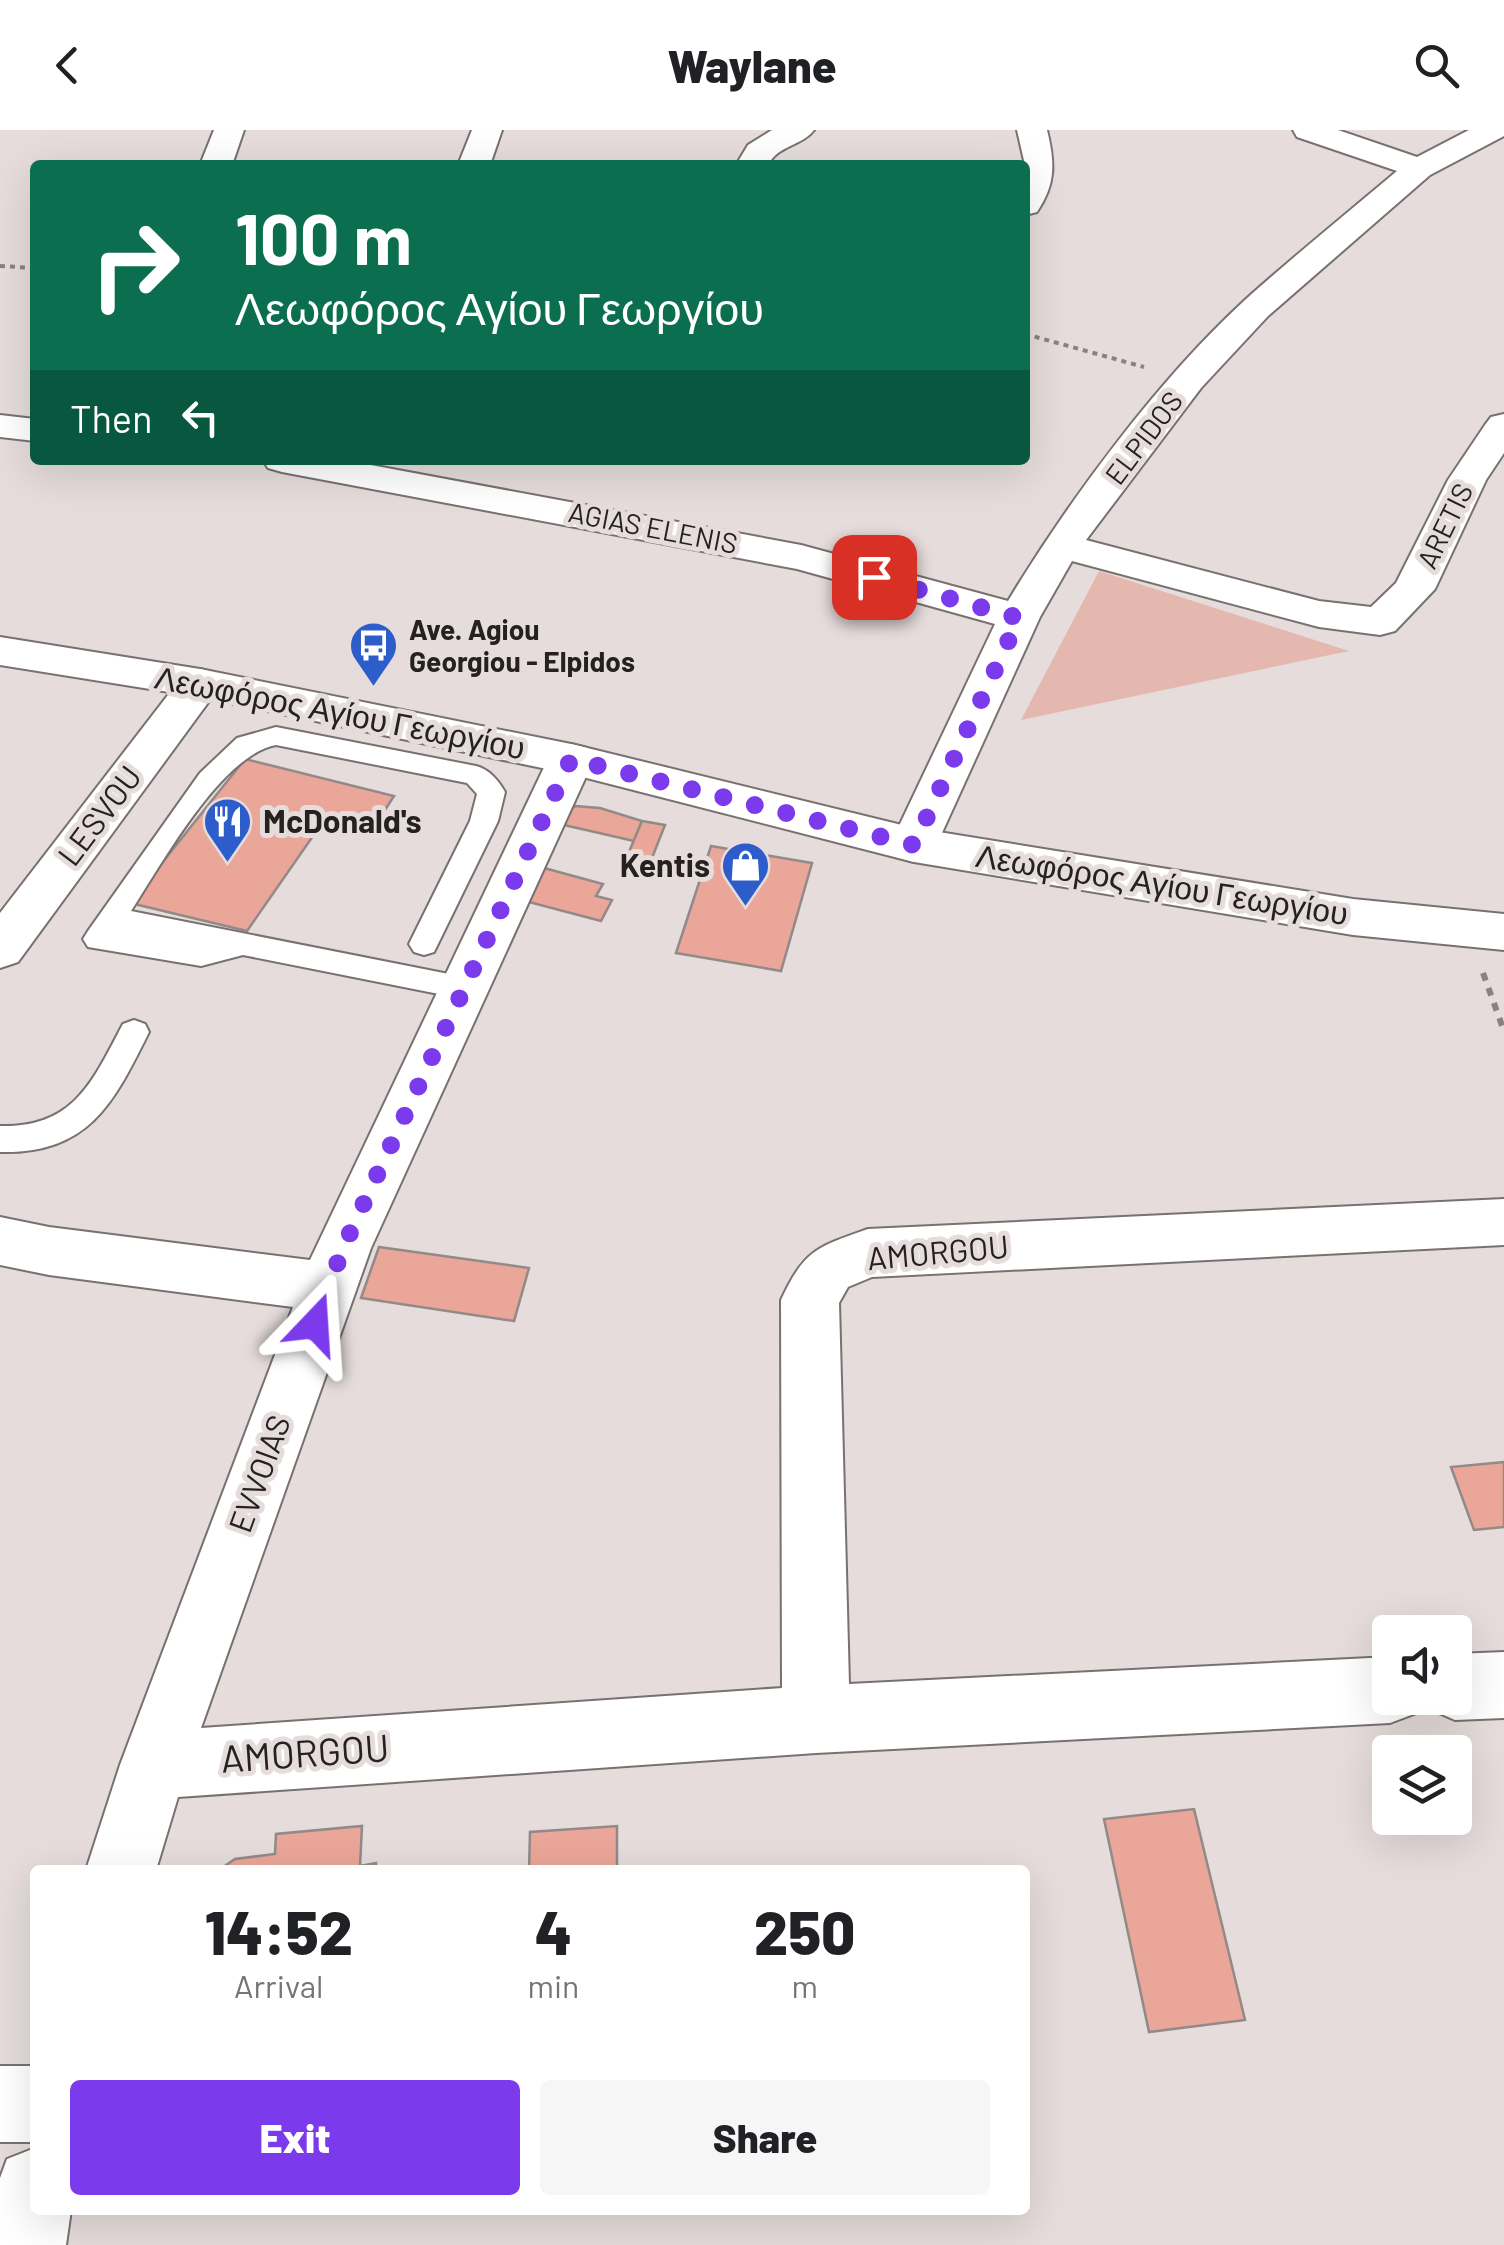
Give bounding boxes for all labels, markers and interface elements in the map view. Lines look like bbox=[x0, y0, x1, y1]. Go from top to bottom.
icon: back bbox=[40, 38, 95, 93]
text: Waylane bbox=[667, 38, 837, 92]
icon: search bbox=[1409, 38, 1464, 93]
text: 100 m bbox=[235, 195, 412, 279]
icon: right bbox=[70, 200, 200, 330]
text: Λεωφόρος Αγίου Γεωργίου bbox=[235, 280, 764, 334]
street label: ELPIDOS bbox=[1097, 384, 1189, 491]
icon: left bbox=[173, 390, 228, 445]
text: Then bbox=[70, 395, 153, 441]
street label: ARETIS bbox=[1409, 477, 1479, 574]
street label: AGIAS ELENIS bbox=[566, 494, 741, 560]
pin bbox=[832, 535, 917, 620]
icon: arrive bbox=[847, 550, 902, 605]
place label: Ave. Agiou Georgiou - Elpidos bbox=[409, 612, 635, 678]
bus stop icon: Ave. Agiou Georgiou - Elpidos bbox=[348, 620, 400, 688]
street label: Λεωφόρος Αγίου Γεωργίου bbox=[152, 657, 529, 767]
street label: LESVOU bbox=[49, 758, 148, 872]
restaurant icon: McDonald's bbox=[202, 796, 254, 864]
place label: McDonald's bbox=[263, 801, 422, 839]
street label: Λεωφόρος Αγίου Γεωργίου bbox=[973, 835, 1351, 932]
shop icon: Kentis bbox=[719, 840, 771, 908]
place label: Kentis bbox=[620, 845, 710, 883]
street label: AMORGOU bbox=[865, 1226, 1010, 1276]
position arrow bbox=[263, 1272, 367, 1376]
street label: EVVOIAS bbox=[219, 1410, 297, 1537]
map controls bbox=[1372, 1615, 1472, 1835]
button: sound bbox=[1372, 1615, 1472, 1715]
street label: AMORGOU bbox=[219, 1723, 391, 1781]
button: layers bbox=[1372, 1735, 1472, 1835]
text: 14:52 bbox=[205, 1895, 353, 1967]
text: 4 bbox=[535, 1895, 572, 1967]
text: 250 bbox=[754, 1895, 855, 1967]
text: Arrival bbox=[234, 1966, 323, 2004]
text: min bbox=[527, 1966, 579, 2004]
text: m bbox=[791, 1966, 818, 2004]
button: Exit bbox=[70, 2080, 520, 2195]
button: Share bbox=[540, 2080, 990, 2195]

